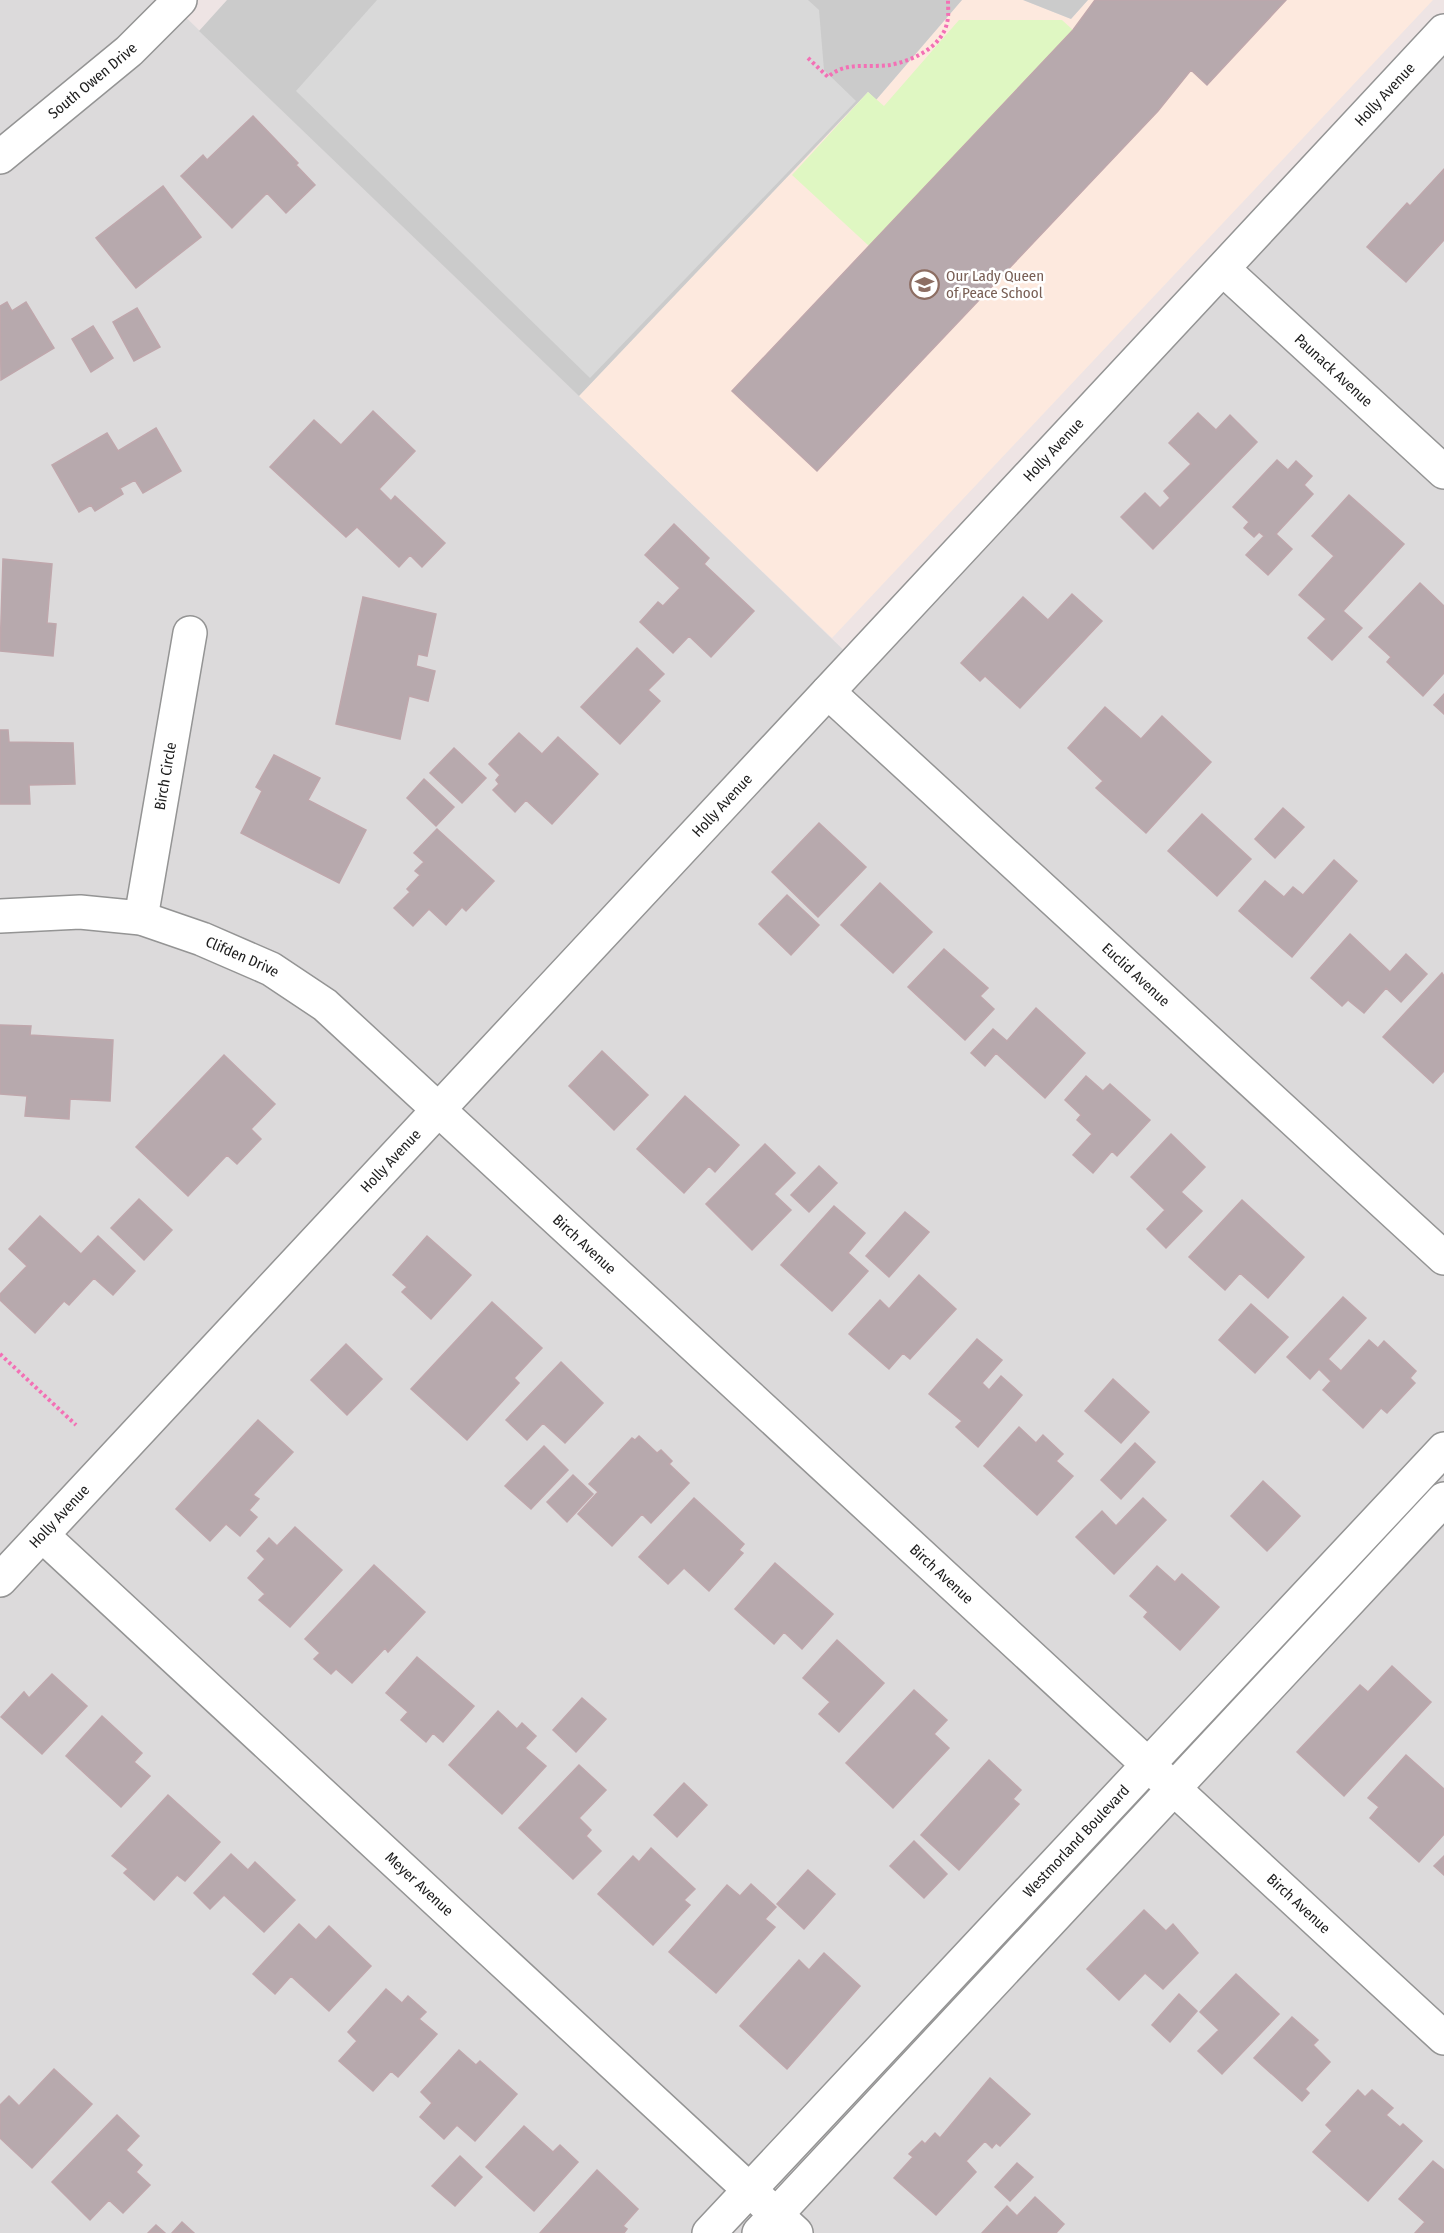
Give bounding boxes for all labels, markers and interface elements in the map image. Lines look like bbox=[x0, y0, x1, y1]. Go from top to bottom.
street label: South Owen Drive bbox=[45, 39, 141, 123]
street label: Holly Avenue bbox=[1351, 59, 1419, 130]
place label: Our Lady Queen of Peace School bbox=[946, 267, 1044, 302]
school or university icon: Our Lady Queen of Peace School bbox=[909, 269, 941, 301]
street label: Paunack Avenue bbox=[1291, 330, 1376, 411]
street label: Holly Avenue bbox=[1020, 414, 1087, 485]
street label: Birch Circle bbox=[151, 741, 180, 811]
street label: Holly Avenue bbox=[688, 770, 756, 841]
street label: Clifden Drive bbox=[203, 933, 283, 981]
street label: Euclid Avenue bbox=[1098, 939, 1173, 1010]
street label: Holly Avenue bbox=[357, 1125, 425, 1196]
street label: Birch Avenue bbox=[549, 1211, 620, 1278]
street label: Holly Avenue bbox=[25, 1481, 93, 1552]
street label: Birch Avenue bbox=[906, 1540, 977, 1608]
street label: Westmorland Boulevard bbox=[1019, 1781, 1133, 1901]
street label: Meyer Avenue bbox=[382, 1848, 457, 1920]
street label: Birch Avenue bbox=[1263, 1870, 1334, 1937]

